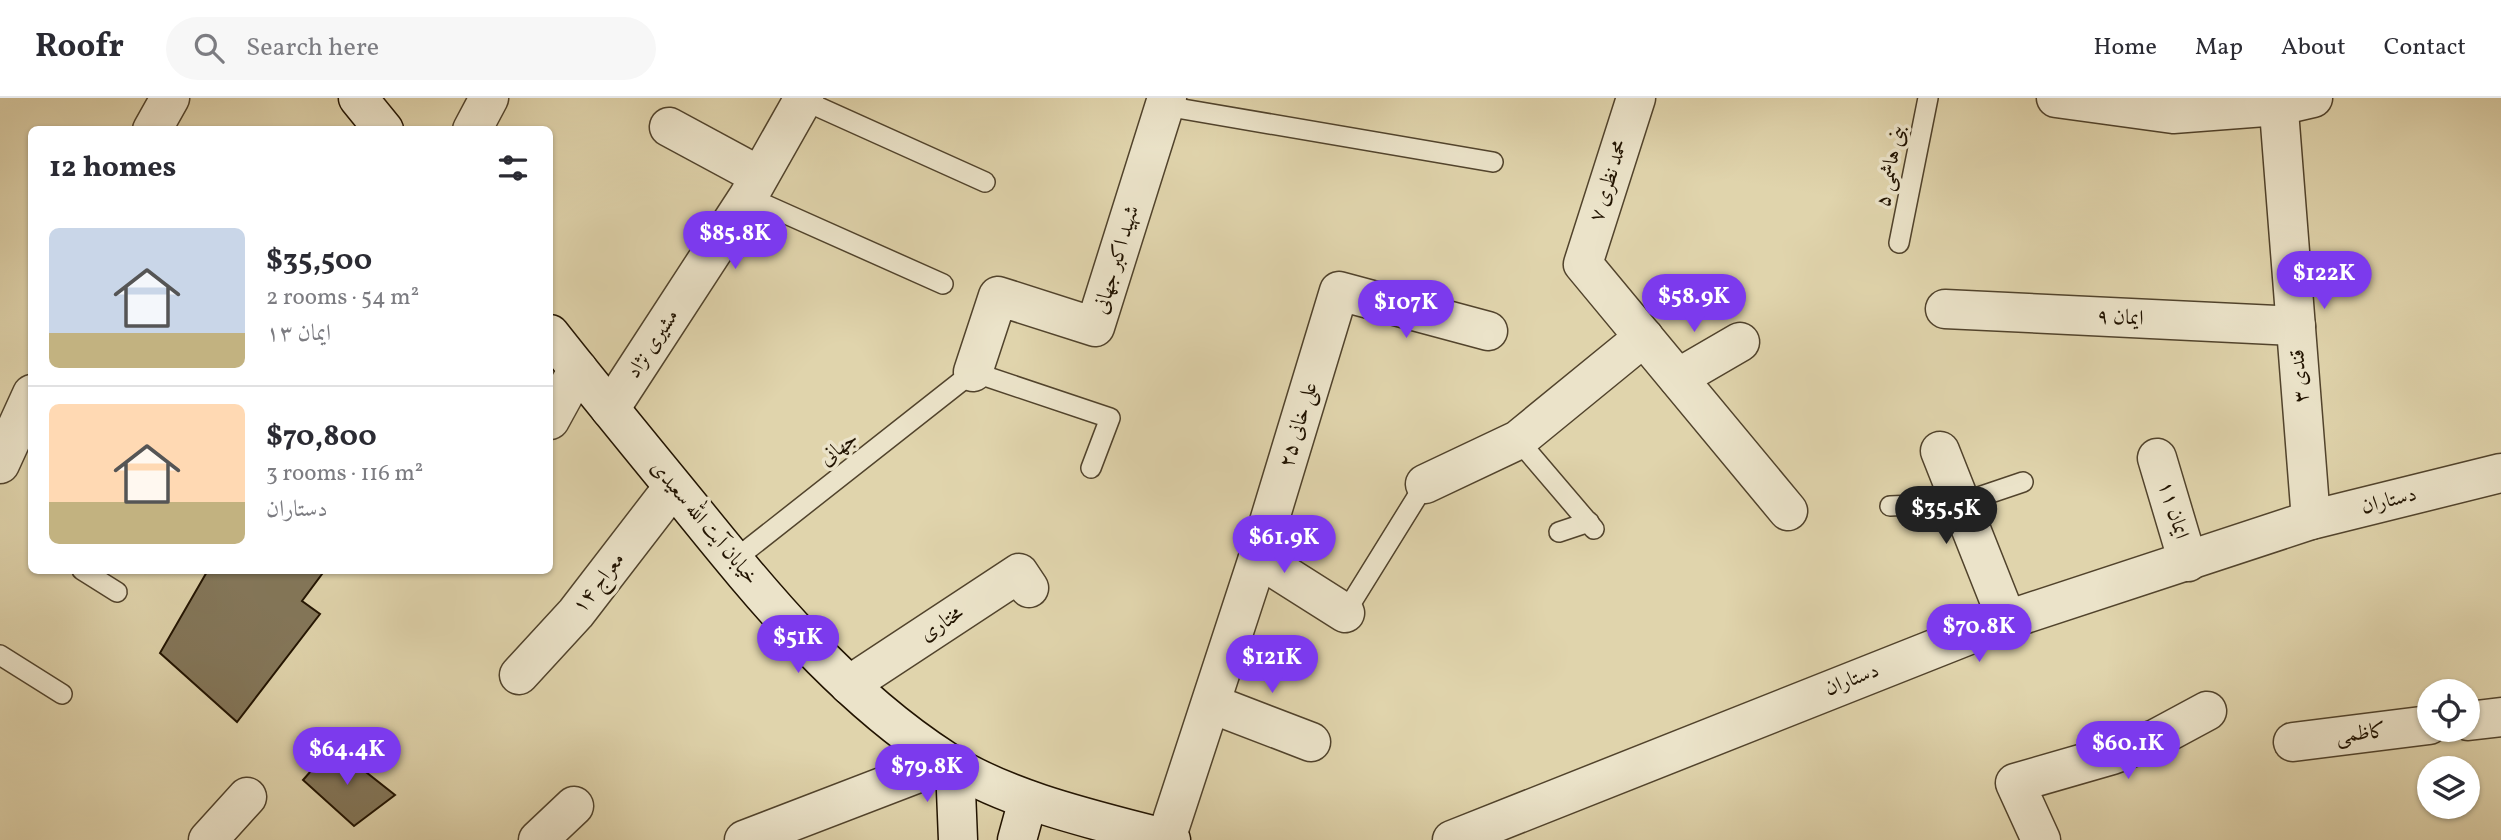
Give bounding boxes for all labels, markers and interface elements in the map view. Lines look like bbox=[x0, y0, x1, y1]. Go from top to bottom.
search box bbox=[166, 17, 656, 80]
text: Roofr bbox=[35, 25, 124, 71]
icon: search bbox=[190, 29, 228, 67]
text: Search here bbox=[246, 30, 379, 66]
text: Home bbox=[2093, 31, 2157, 65]
text: Map bbox=[2195, 31, 2243, 65]
text: About bbox=[2281, 31, 2346, 65]
text: Contact bbox=[2384, 31, 2466, 65]
street label: بنی هاشمی ۵ bbox=[1869, 122, 1913, 210]
street label: محمد نظری ۷ bbox=[1582, 136, 1636, 226]
text: 12 homes bbox=[49, 147, 176, 189]
icon: filters bbox=[494, 149, 532, 187]
street label: شهید اکبر جهانی bbox=[1087, 202, 1147, 318]
pin: $85.8K bbox=[678, 212, 792, 271]
text: $85.8K bbox=[699, 218, 771, 250]
text: $35,500 bbox=[266, 240, 372, 282]
pin: $122K bbox=[2275, 252, 2373, 311]
icon: home bbox=[105, 256, 189, 340]
text: $122K bbox=[2293, 258, 2355, 290]
pin: $58.9K bbox=[1637, 274, 1751, 334]
pin: $107K bbox=[1357, 280, 1455, 340]
text: $58.9K bbox=[1658, 281, 1730, 313]
text: 2 rooms · 54 m² bbox=[266, 282, 419, 314]
text: $107K bbox=[1374, 287, 1438, 319]
street label: ایمان ۹ bbox=[2096, 302, 2144, 334]
street label: مشیری نژاد bbox=[620, 304, 686, 384]
text: ایمان ۱۳ bbox=[266, 318, 331, 350]
street label: قندی ۳ bbox=[2283, 348, 2317, 404]
street label: علی خانی ۲۵ bbox=[1272, 379, 1326, 471]
text: $70,800 bbox=[266, 416, 377, 458]
street label: جهانی bbox=[813, 425, 865, 473]
icon: home bbox=[105, 432, 189, 516]
street label: خیابان آیت الله سعیدی bbox=[643, 452, 768, 592]
text: 3 rooms · 116 m² bbox=[266, 458, 423, 490]
street label: ایمان ۱۱ bbox=[2150, 477, 2196, 543]
street label: دستاران bbox=[2358, 480, 2420, 522]
pin: $35.5K bbox=[1889, 486, 2003, 546]
text: $35.5K bbox=[1911, 493, 1981, 525]
text: دستاران bbox=[266, 494, 328, 526]
pin: $61.9K bbox=[1227, 516, 1341, 575]
text: $61.9K bbox=[1249, 522, 1319, 554]
street label: معراج ۱۴ bbox=[566, 546, 634, 621]
street label: مختاری bbox=[914, 599, 970, 649]
pin: $70.8K bbox=[1922, 604, 2036, 664]
text: $70.8K bbox=[1943, 611, 2015, 643]
pin: $51K bbox=[757, 616, 839, 675]
text: $51K bbox=[773, 622, 823, 654]
pin: $121K bbox=[1223, 636, 1321, 695]
text: $121K bbox=[1242, 642, 1302, 674]
street label: دستاران bbox=[1821, 656, 1883, 704]
map controls bbox=[2417, 679, 2480, 819]
button: locate bbox=[2417, 679, 2480, 742]
street label: کاظمی bbox=[2334, 717, 2388, 751]
pin: $60.1K bbox=[2071, 722, 2185, 781]
pin: $64.4K bbox=[290, 728, 404, 787]
text: $60.1K bbox=[2092, 728, 2164, 760]
text: $64.4K bbox=[309, 734, 385, 766]
pin: $79.8K bbox=[870, 744, 984, 804]
text: $79.8K bbox=[891, 751, 963, 783]
button: layers bbox=[2417, 756, 2480, 819]

